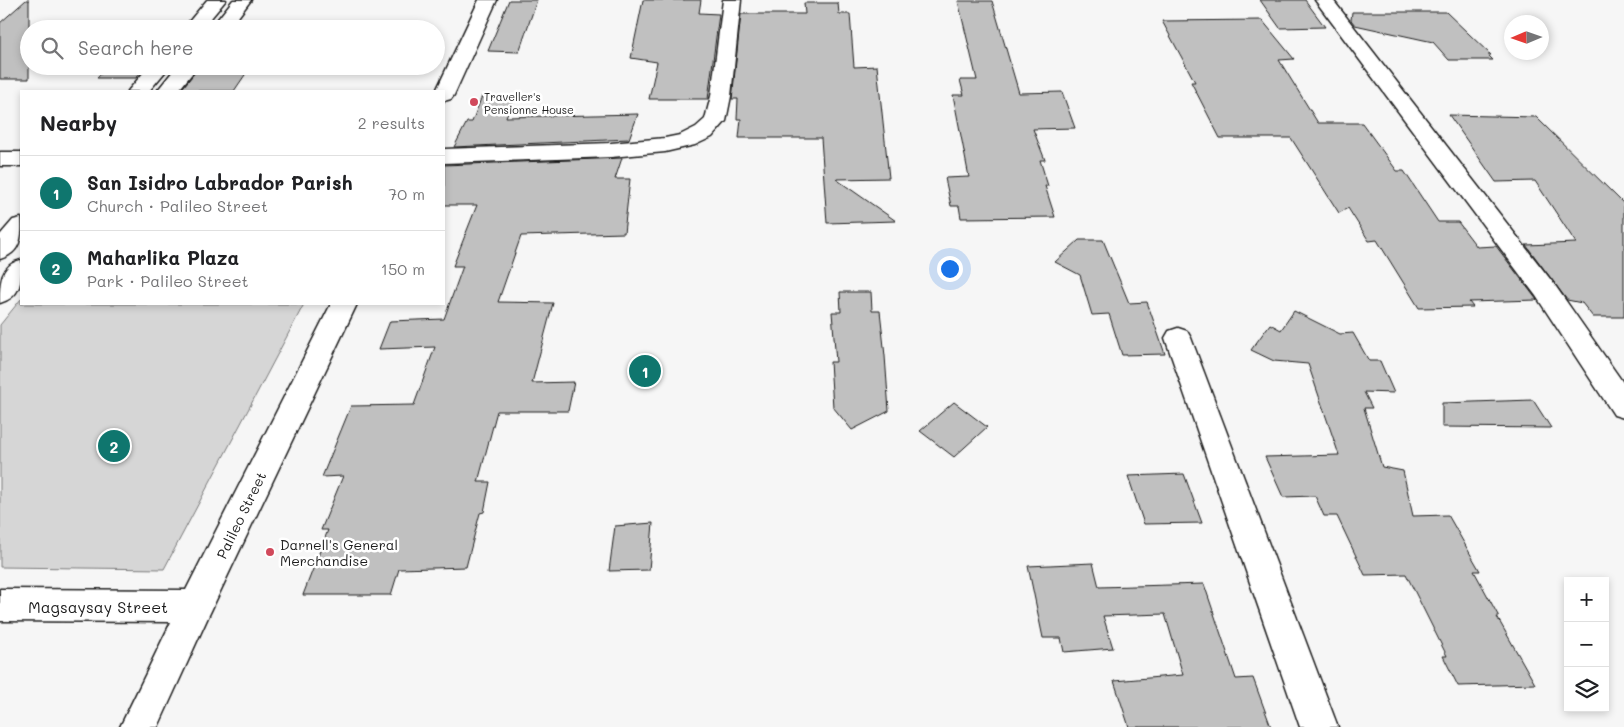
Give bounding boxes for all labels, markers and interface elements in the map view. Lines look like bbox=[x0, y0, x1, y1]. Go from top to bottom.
north arrow bbox=[1504, 15, 1549, 60]
search box bbox=[20, 20, 445, 75]
icon: search bbox=[38, 34, 66, 62]
text: Search here bbox=[78, 35, 194, 60]
place label: Traveller's Pensionne House bbox=[484, 89, 574, 117]
marker: Traveller's Pensionne House bbox=[468, 96, 480, 108]
text: Nearby bbox=[40, 109, 117, 136]
text: 2 results bbox=[358, 112, 425, 133]
text: San Isidro Labrador Parish bbox=[87, 170, 353, 195]
text: 1 bbox=[52, 183, 60, 204]
text: 70 m bbox=[388, 183, 425, 204]
text: Church · Palileo Street bbox=[87, 195, 268, 216]
text: Maharlika Plaza bbox=[87, 245, 239, 270]
your location bbox=[937, 256, 963, 282]
text: 2 bbox=[52, 258, 60, 279]
text: 150 m bbox=[381, 258, 425, 279]
text: Park · Palileo Street bbox=[87, 270, 249, 291]
pin: 1 bbox=[629, 352, 661, 390]
pin: 2 bbox=[98, 427, 130, 465]
street label: Palileo Street bbox=[212, 468, 270, 562]
place label: Darnell's General Merchandise bbox=[280, 535, 398, 570]
marker: Darnell's General Merchandise bbox=[264, 546, 276, 558]
map controls bbox=[1564, 577, 1609, 712]
button: + bbox=[1564, 577, 1609, 622]
street label: Magsaysay Street bbox=[28, 596, 168, 617]
button: − bbox=[1564, 622, 1609, 667]
button: layers bbox=[1564, 667, 1609, 712]

